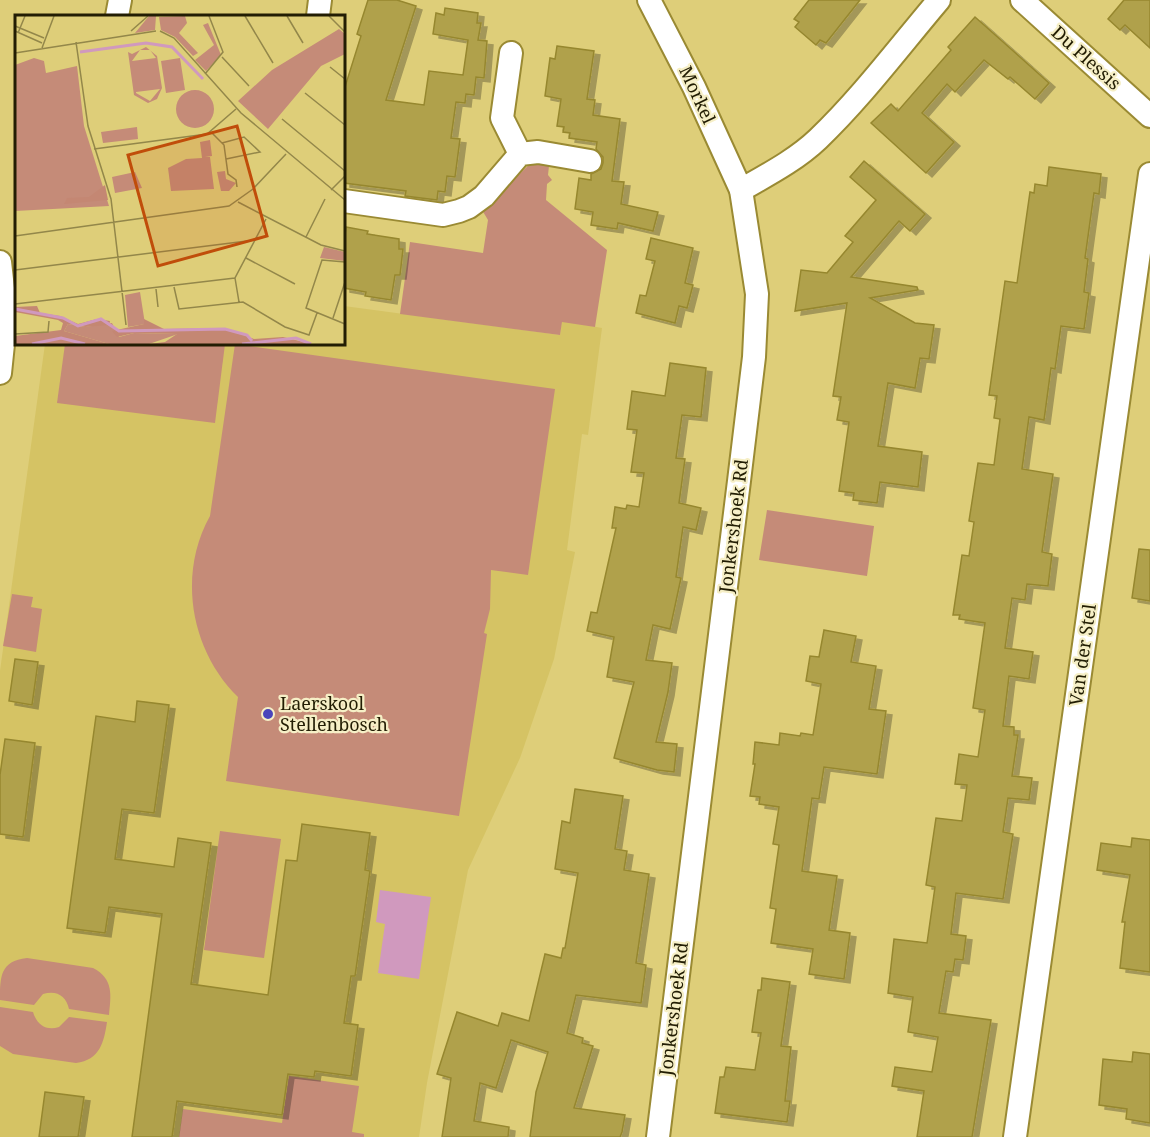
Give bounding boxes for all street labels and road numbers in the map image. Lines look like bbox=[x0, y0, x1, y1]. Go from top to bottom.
street label: Du Plessis bbox=[1047, 20, 1126, 95]
street label: Morkel bbox=[674, 62, 722, 128]
street label: Jonkershoek Rd bbox=[713, 458, 753, 595]
street label: Van der Stel bbox=[1063, 602, 1101, 707]
street label: Jonkershoek Rd bbox=[653, 941, 693, 1078]

